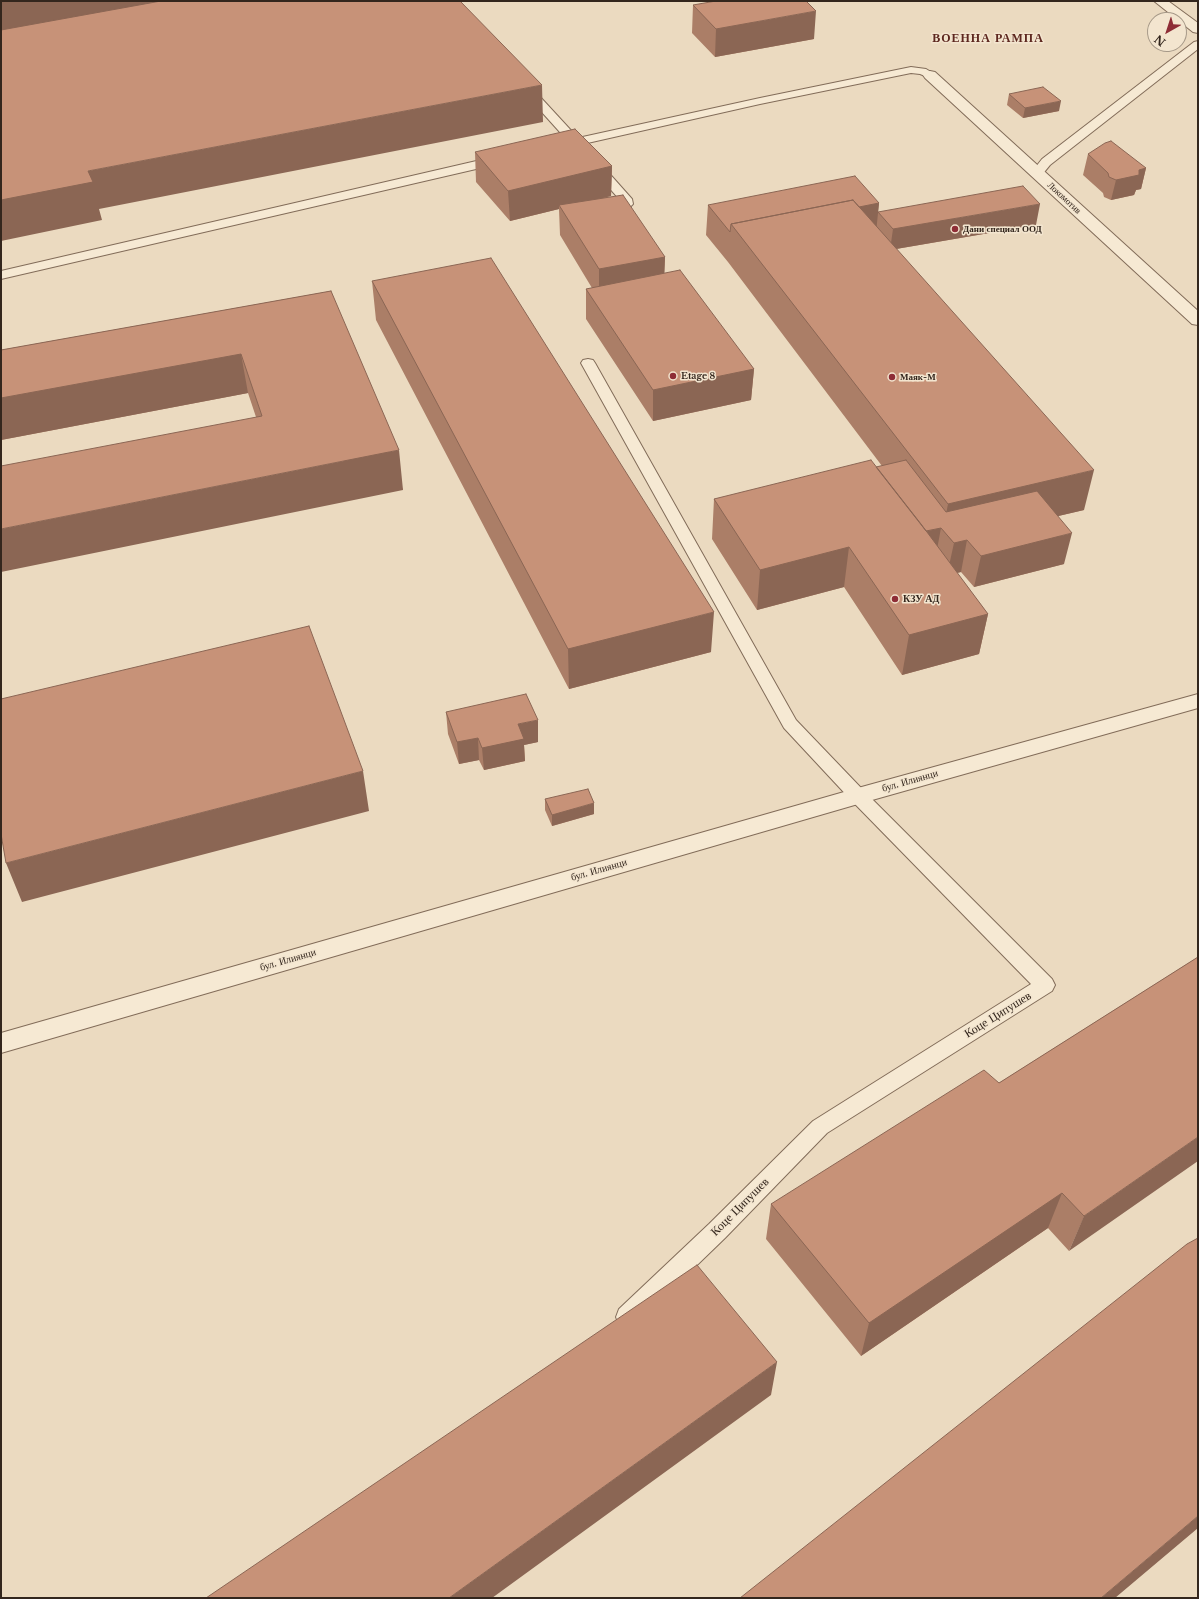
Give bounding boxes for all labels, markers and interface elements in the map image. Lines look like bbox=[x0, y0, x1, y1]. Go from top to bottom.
north arrow bbox=[1147, 12, 1187, 52]
district label: ВОЕННА РАМПА bbox=[932, 32, 1044, 46]
text: N bbox=[1152, 32, 1169, 49]
street label: Локомотив bbox=[1045, 180, 1083, 216]
marker: Дани специал ООД bbox=[950, 224, 960, 234]
place label: Дани специал ООД bbox=[963, 224, 1042, 234]
marker: Etage 8 bbox=[668, 371, 678, 381]
place label: Etage 8 bbox=[681, 371, 715, 381]
marker: Маяк-М bbox=[887, 372, 897, 382]
place label: Маяк-М bbox=[900, 372, 936, 382]
place label: КЗУ АД bbox=[903, 593, 939, 605]
marker: КЗУ АД bbox=[890, 594, 900, 604]
street label: бул. Илиянци bbox=[880, 767, 940, 795]
street label: бул. Илиянци bbox=[569, 856, 629, 884]
street label: бул. Илиянци bbox=[258, 946, 318, 974]
street label: Коце Ципушев bbox=[962, 989, 1034, 1041]
street label: Коце Ципушев bbox=[708, 1175, 772, 1239]

